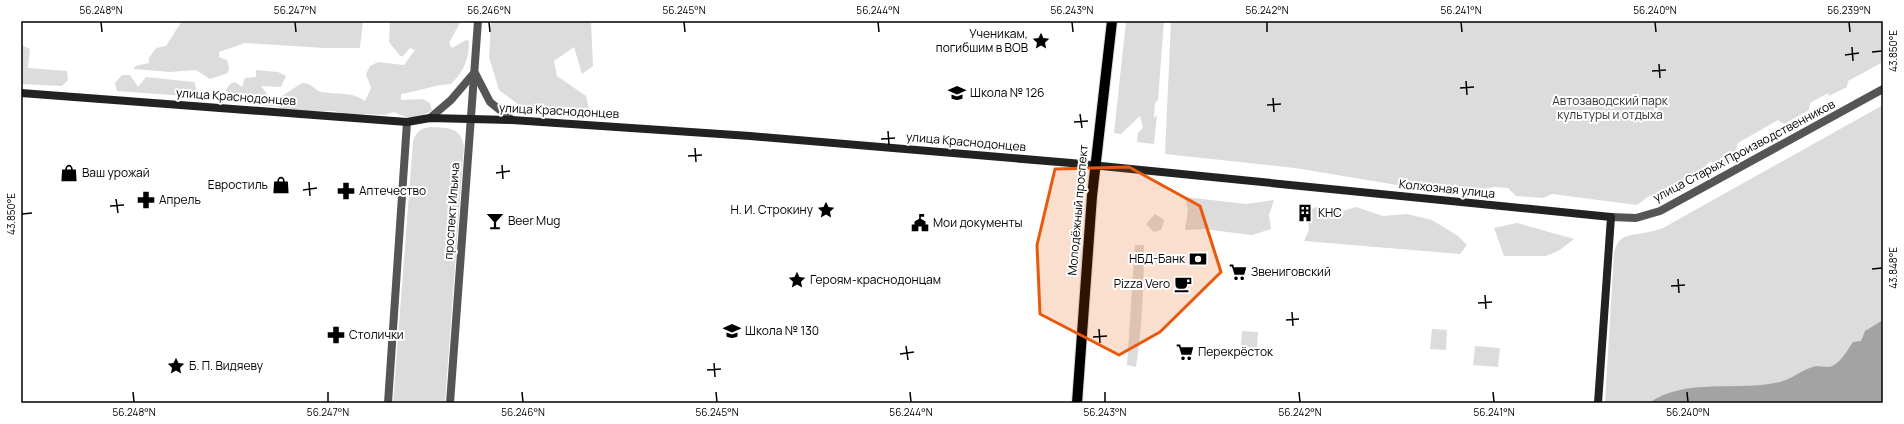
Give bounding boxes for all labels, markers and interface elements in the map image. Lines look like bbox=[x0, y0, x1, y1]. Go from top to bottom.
text: 56.248°N bbox=[79, 3, 123, 17]
text: 56.247°N bbox=[274, 3, 316, 17]
text: 56.246°N bbox=[467, 3, 511, 17]
text: 56.245°N bbox=[662, 3, 706, 17]
text: 56.244°N bbox=[856, 3, 900, 17]
text: 56.243°N bbox=[1051, 3, 1094, 17]
text: 56.242°N bbox=[1246, 3, 1289, 17]
text: 56.241°N bbox=[1440, 3, 1482, 17]
text: 56.240°N bbox=[1633, 3, 1677, 17]
text: 56.239°N bbox=[1827, 3, 1871, 17]
place label: Ученикам, погибшим в ВОВ bbox=[936, 25, 1028, 56]
text: 43.850°E bbox=[1886, 30, 1900, 72]
place icon: Ученикам, погибшим в ВОВ bbox=[1031, 31, 1051, 51]
school or university icon: Школа № 126 bbox=[947, 83, 967, 103]
street label: улица Краснодонцев bbox=[175, 84, 297, 109]
place label: Школа № 126 bbox=[970, 84, 1044, 101]
park label: Автозаводский парк культуры и отдыха bbox=[1552, 92, 1669, 123]
street label: улица Старых Производственников bbox=[1650, 95, 1838, 206]
street label: улица Краснодонцев bbox=[499, 99, 620, 122]
street label: улица Краснодонцев bbox=[905, 128, 1027, 155]
street label: Молодёжный проспект bbox=[1063, 144, 1092, 276]
street label: проспект Ильича bbox=[440, 162, 463, 260]
shop icon: Ваш урожай bbox=[59, 163, 79, 183]
place label: Ваш урожай bbox=[82, 164, 150, 181]
shop icon: Евростиль bbox=[271, 175, 291, 195]
street label: Колхозная улица bbox=[1398, 175, 1496, 202]
place label: Евростиль bbox=[208, 176, 268, 193]
pharmacy icon: Аптечество bbox=[336, 181, 356, 201]
place label: Аптечество bbox=[359, 182, 426, 199]
pharmacy icon: Апрель bbox=[136, 190, 156, 210]
place label: Апрель bbox=[159, 191, 201, 208]
text: 43.850°E bbox=[4, 193, 18, 235]
place icon: Н. И. Строкину bbox=[816, 200, 836, 220]
place label: Н. И. Строкину bbox=[731, 201, 814, 218]
building icon: КНС bbox=[1295, 203, 1315, 223]
place label: КНС bbox=[1318, 204, 1342, 221]
bar icon: Beer Mug bbox=[485, 211, 505, 231]
place label: Beer Mug bbox=[508, 212, 560, 229]
public building icon: Мои документы bbox=[910, 213, 930, 233]
place label: Мои документы bbox=[933, 214, 1023, 231]
text: 43.848°E bbox=[1886, 247, 1900, 289]
bank icon: НБД-Банк bbox=[1188, 249, 1208, 269]
place label: НБД-Банк bbox=[1129, 250, 1186, 267]
supermarket icon: Звениговский bbox=[1228, 262, 1248, 282]
place label: Звениговский bbox=[1251, 263, 1331, 280]
place icon: Героям-краснодонцам bbox=[787, 270, 807, 290]
place label: Героям-краснодонцам bbox=[810, 271, 941, 288]
cafe icon: Pizza Vero bbox=[1173, 274, 1193, 294]
place label: Pizza Vero bbox=[1114, 275, 1170, 292]
school or university icon: Школа № 130 bbox=[722, 321, 742, 341]
place label: Школа № 130 bbox=[745, 322, 819, 339]
pharmacy icon: Столички bbox=[326, 325, 346, 345]
place label: Столички bbox=[349, 326, 404, 343]
supermarket icon: Перекрёсток bbox=[1175, 342, 1195, 362]
place label: Перекрёсток bbox=[1198, 343, 1274, 360]
place icon: Б. П. Видяеву bbox=[166, 356, 186, 376]
place label: Б. П. Видяеву bbox=[189, 357, 264, 374]
text: 56.248°N bbox=[112, 405, 156, 419]
text: 56.247°N bbox=[307, 405, 349, 419]
text: 56.246°N bbox=[501, 405, 545, 419]
text: 56.245°N bbox=[695, 405, 739, 419]
text: 56.244°N bbox=[889, 405, 933, 419]
text: 56.243°N bbox=[1084, 405, 1127, 419]
text: 56.242°N bbox=[1279, 405, 1322, 419]
text: 56.241°N bbox=[1473, 405, 1515, 419]
text: 56.240°N bbox=[1666, 405, 1710, 419]

